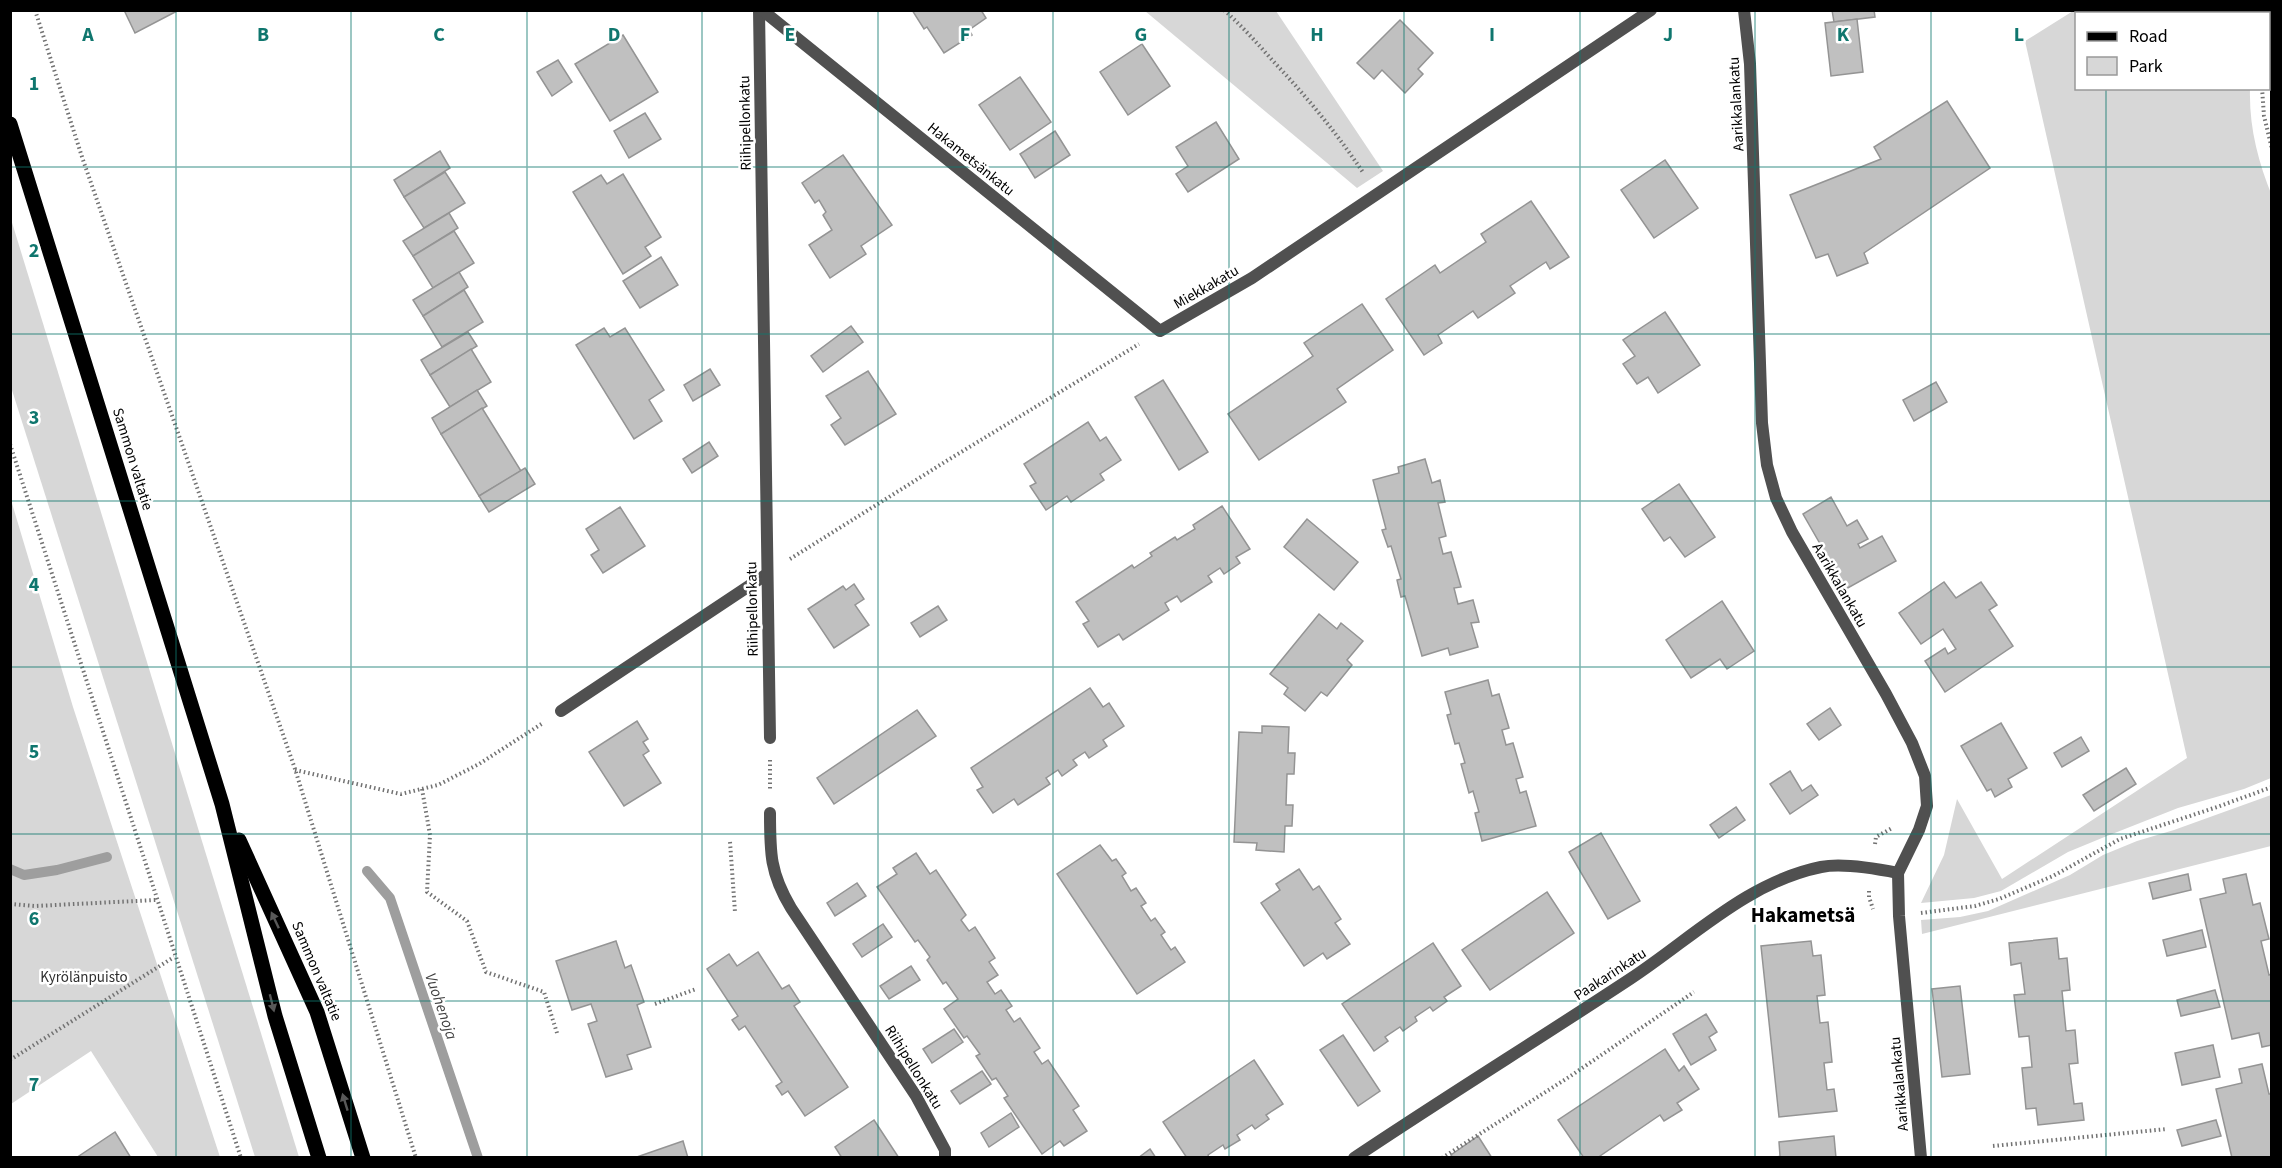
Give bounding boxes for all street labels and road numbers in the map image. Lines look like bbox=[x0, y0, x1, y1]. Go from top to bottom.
street label: Aarikkalankatu bbox=[1724, 56, 1749, 152]
street label: Riihipellonkatu bbox=[734, 75, 757, 171]
street label: Hakametsänkatu bbox=[923, 118, 1019, 201]
street label: Miekkakatu bbox=[1170, 260, 1243, 315]
street label: Sammon valtatie bbox=[107, 405, 158, 513]
street label: Aarikkalankatu bbox=[1807, 539, 1872, 631]
street label: Riihipellonkatu bbox=[741, 561, 764, 657]
street label: Sammon valtatie bbox=[286, 918, 347, 1024]
street label: Paakarinkatu bbox=[1570, 943, 1651, 1006]
street label: Riihipellonkatu bbox=[879, 1021, 948, 1113]
street label: Aarikkalankatu bbox=[1885, 1036, 1914, 1132]

